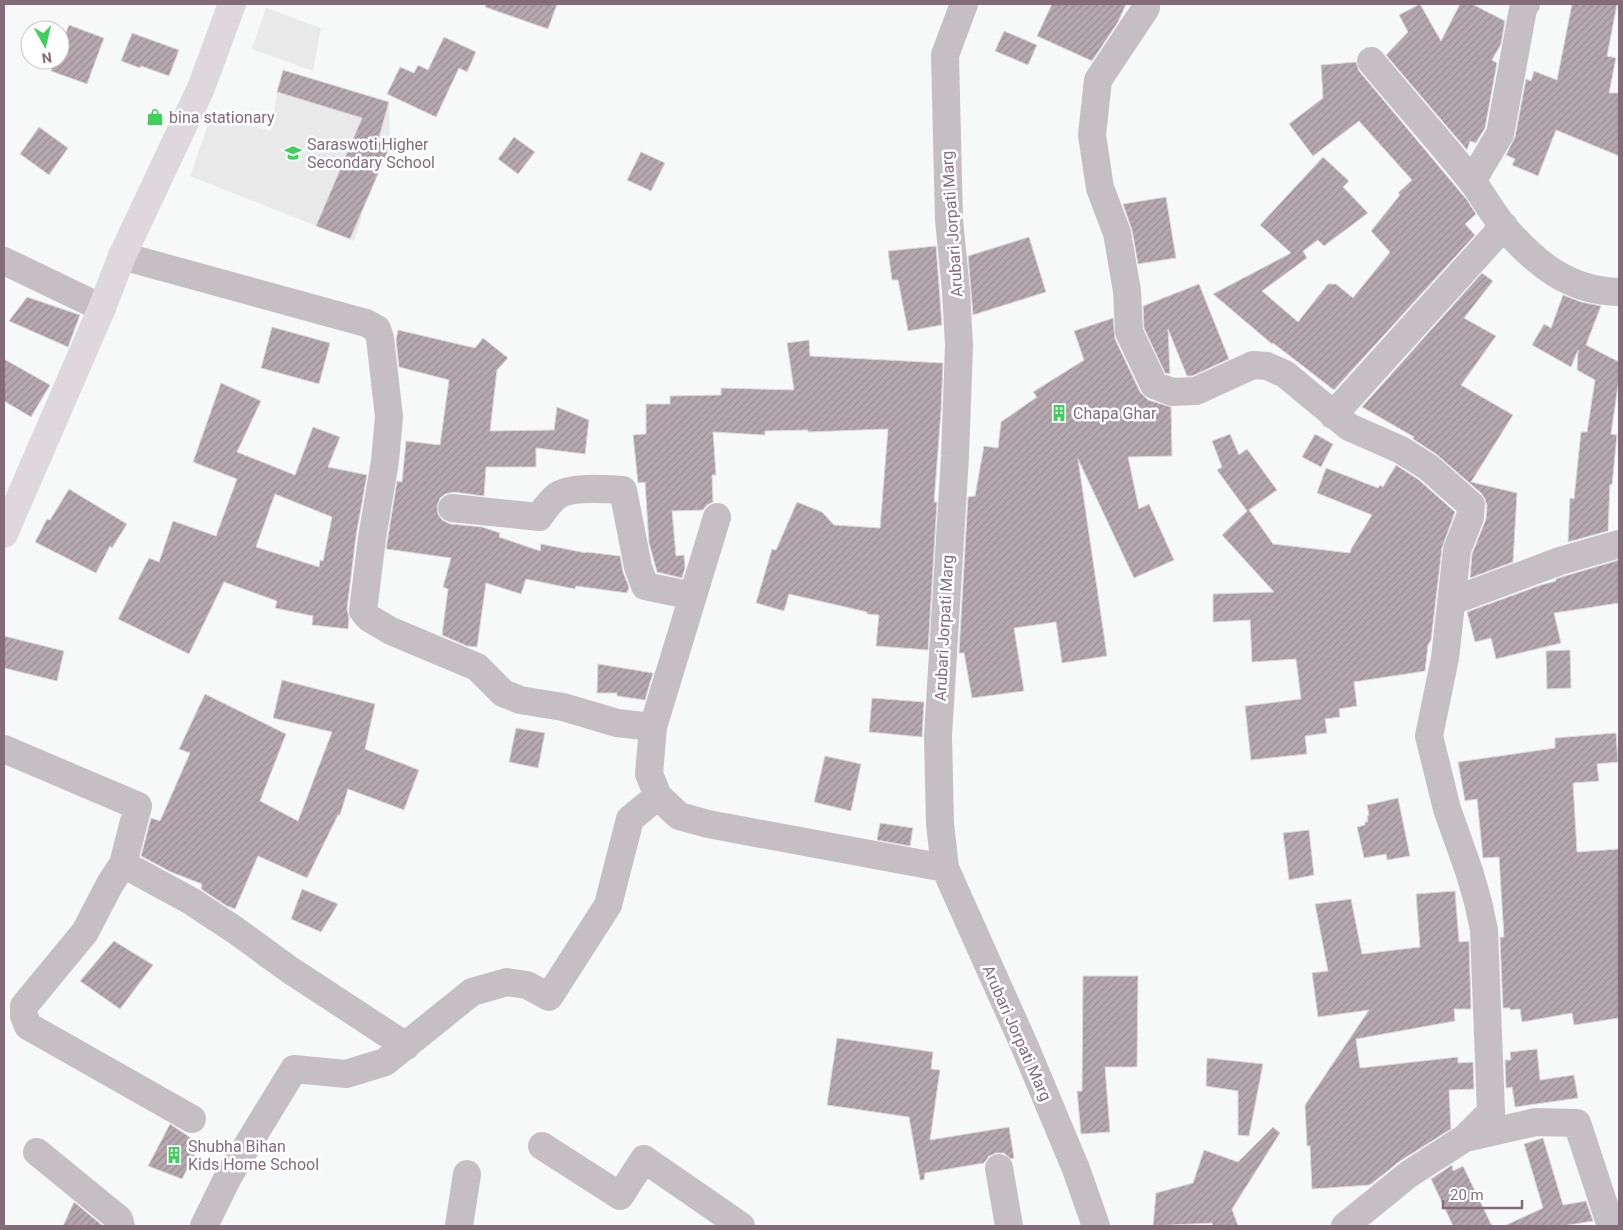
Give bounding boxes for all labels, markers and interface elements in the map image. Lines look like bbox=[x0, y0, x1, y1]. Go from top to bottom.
north arrow bbox=[20, 20, 70, 70]
text: N bbox=[41, 49, 53, 66]
shop icon: bina stationary bbox=[145, 107, 165, 127]
place label: bina stationary bbox=[169, 108, 275, 127]
place label: Saraswoti Higher Secondary School bbox=[307, 135, 435, 172]
school or university icon: Saraswoti Higher Secondary School bbox=[283, 143, 303, 163]
street label: Arubari Jorpati Marg bbox=[937, 150, 967, 298]
building icon: Chapa Ghar bbox=[1049, 403, 1069, 423]
place label: Chapa Ghar bbox=[1073, 404, 1157, 423]
street label: Arubari Jorpati Marg bbox=[931, 554, 957, 702]
street label: Arubari Jorpati Marg bbox=[978, 962, 1056, 1104]
place label: Shubha Bihan Kids Home School bbox=[188, 1137, 319, 1174]
building icon: Shubha Bihan Kids Home School bbox=[164, 1145, 184, 1165]
scale bar bbox=[1443, 1178, 1522, 1210]
text: 20 m bbox=[1450, 1186, 1484, 1204]

